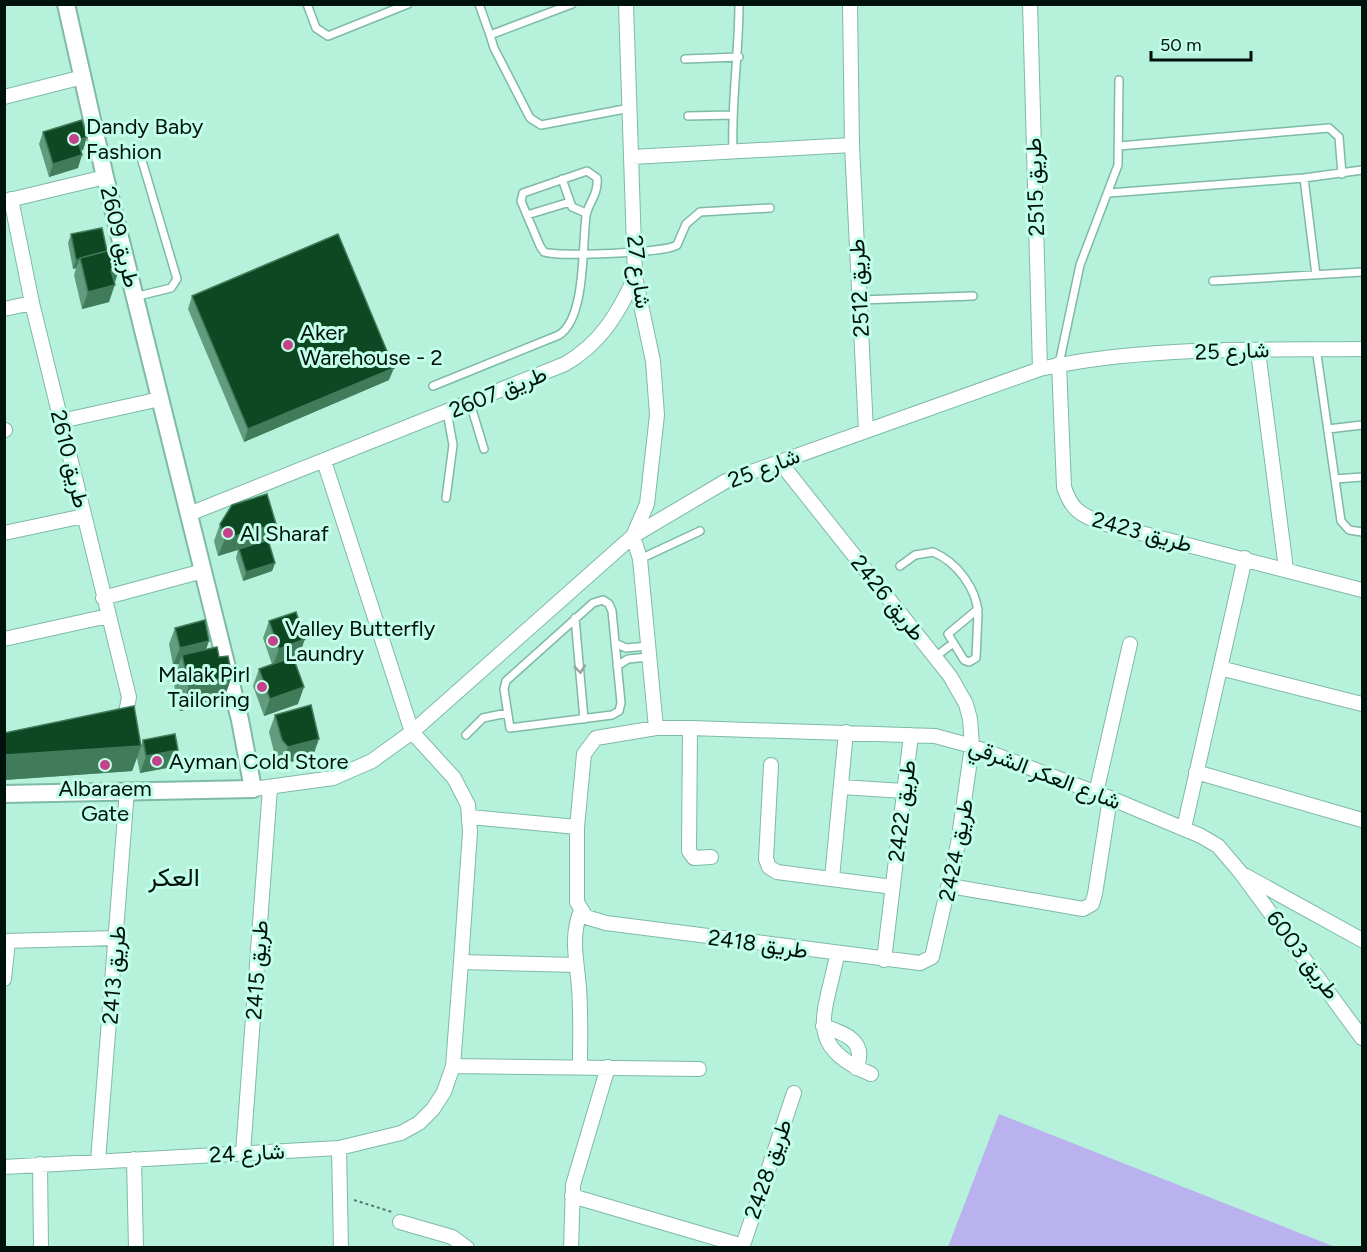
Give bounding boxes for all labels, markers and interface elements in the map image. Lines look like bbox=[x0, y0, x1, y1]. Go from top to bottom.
scale bar bbox=[1151, 24, 1252, 62]
text: 50 m bbox=[1160, 34, 1202, 56]
place label: Dandy Baby Fashion bbox=[86, 113, 204, 165]
marker: Dandy Baby Fashion bbox=[67, 132, 81, 146]
street label: طريق 2515 bbox=[1020, 137, 1050, 237]
street label: طريق 2609 bbox=[94, 184, 146, 290]
street label: شارع 27 bbox=[620, 234, 657, 310]
street label: طريق 2512 bbox=[843, 238, 875, 338]
place label: Aker Warehouse - 2 bbox=[300, 319, 443, 371]
street label: شارع 25 bbox=[1194, 336, 1270, 367]
marker: Aker Warehouse - 2 bbox=[281, 338, 295, 352]
street label: طريق 2607 bbox=[445, 360, 551, 424]
street label: طريق 2610 bbox=[45, 407, 95, 511]
street label: شارع 25 bbox=[724, 442, 804, 495]
street label: طريق 2423 bbox=[1089, 506, 1195, 558]
place label: Al Sharaf bbox=[240, 520, 330, 547]
marker: Al Sharaf bbox=[221, 526, 235, 540]
street label: طريق 2426 bbox=[845, 550, 931, 646]
place label: Valley Butterfly Laundry bbox=[285, 615, 436, 667]
marker: Valley Butterfly Laundry bbox=[266, 634, 280, 648]
place label: Malak Pirl Tailoring bbox=[158, 661, 250, 713]
one-way arrow bbox=[573, 664, 586, 673]
marker: Malak Pirl Tailoring bbox=[255, 680, 269, 694]
street label: شارع العكر الشرقي bbox=[964, 733, 1125, 820]
place label: Ayman Cold Store bbox=[169, 748, 349, 775]
marker: Ayman Cold Store bbox=[150, 754, 164, 768]
marker: Albaraem Gate bbox=[98, 758, 112, 772]
street label: طريق 2422 bbox=[882, 758, 922, 864]
place label: Albaraem Gate bbox=[58, 775, 152, 827]
street label: طريق 2424 bbox=[933, 796, 979, 904]
district label: العكر bbox=[147, 861, 200, 893]
street label: طريق 6003 bbox=[1261, 905, 1345, 1005]
street label: طريق 2415 bbox=[240, 919, 274, 1021]
street label: طريق 2413 bbox=[96, 924, 132, 1026]
street label: طريق 2418 bbox=[706, 924, 810, 964]
street label: طريق 2428 bbox=[738, 1116, 798, 1222]
street label: شارع 24 bbox=[209, 1138, 286, 1169]

